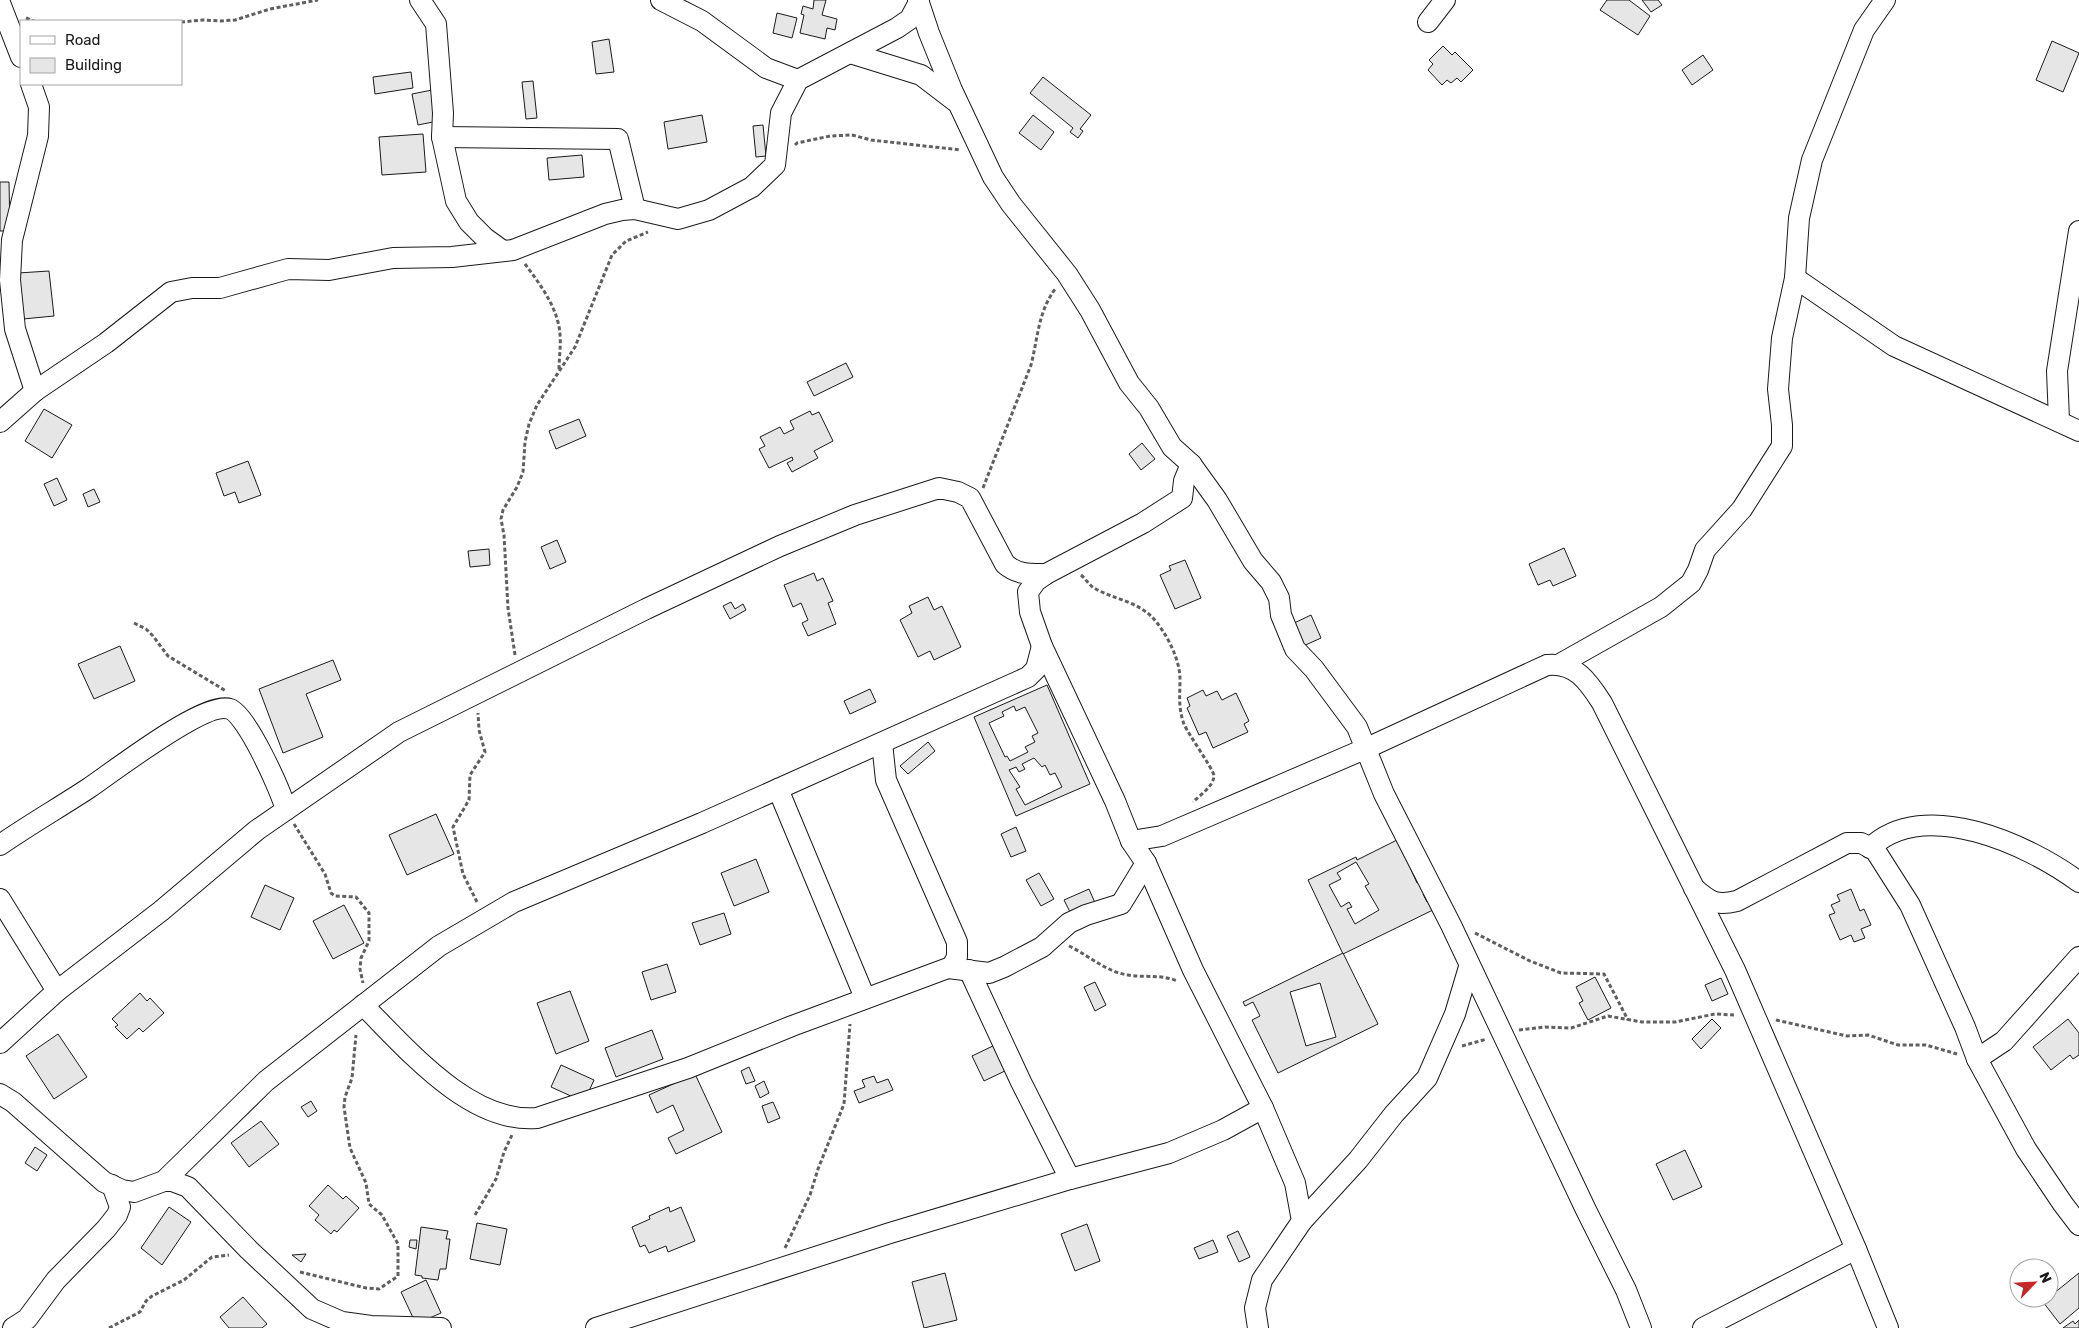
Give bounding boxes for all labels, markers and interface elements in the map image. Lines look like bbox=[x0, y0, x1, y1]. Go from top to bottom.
legend bbox=[20, 20, 182, 85]
text: Road bbox=[65, 31, 101, 49]
text: Building bbox=[65, 56, 122, 74]
north arrow bbox=[2009, 1258, 2059, 1308]
text: N bbox=[2035, 1270, 2055, 1286]

